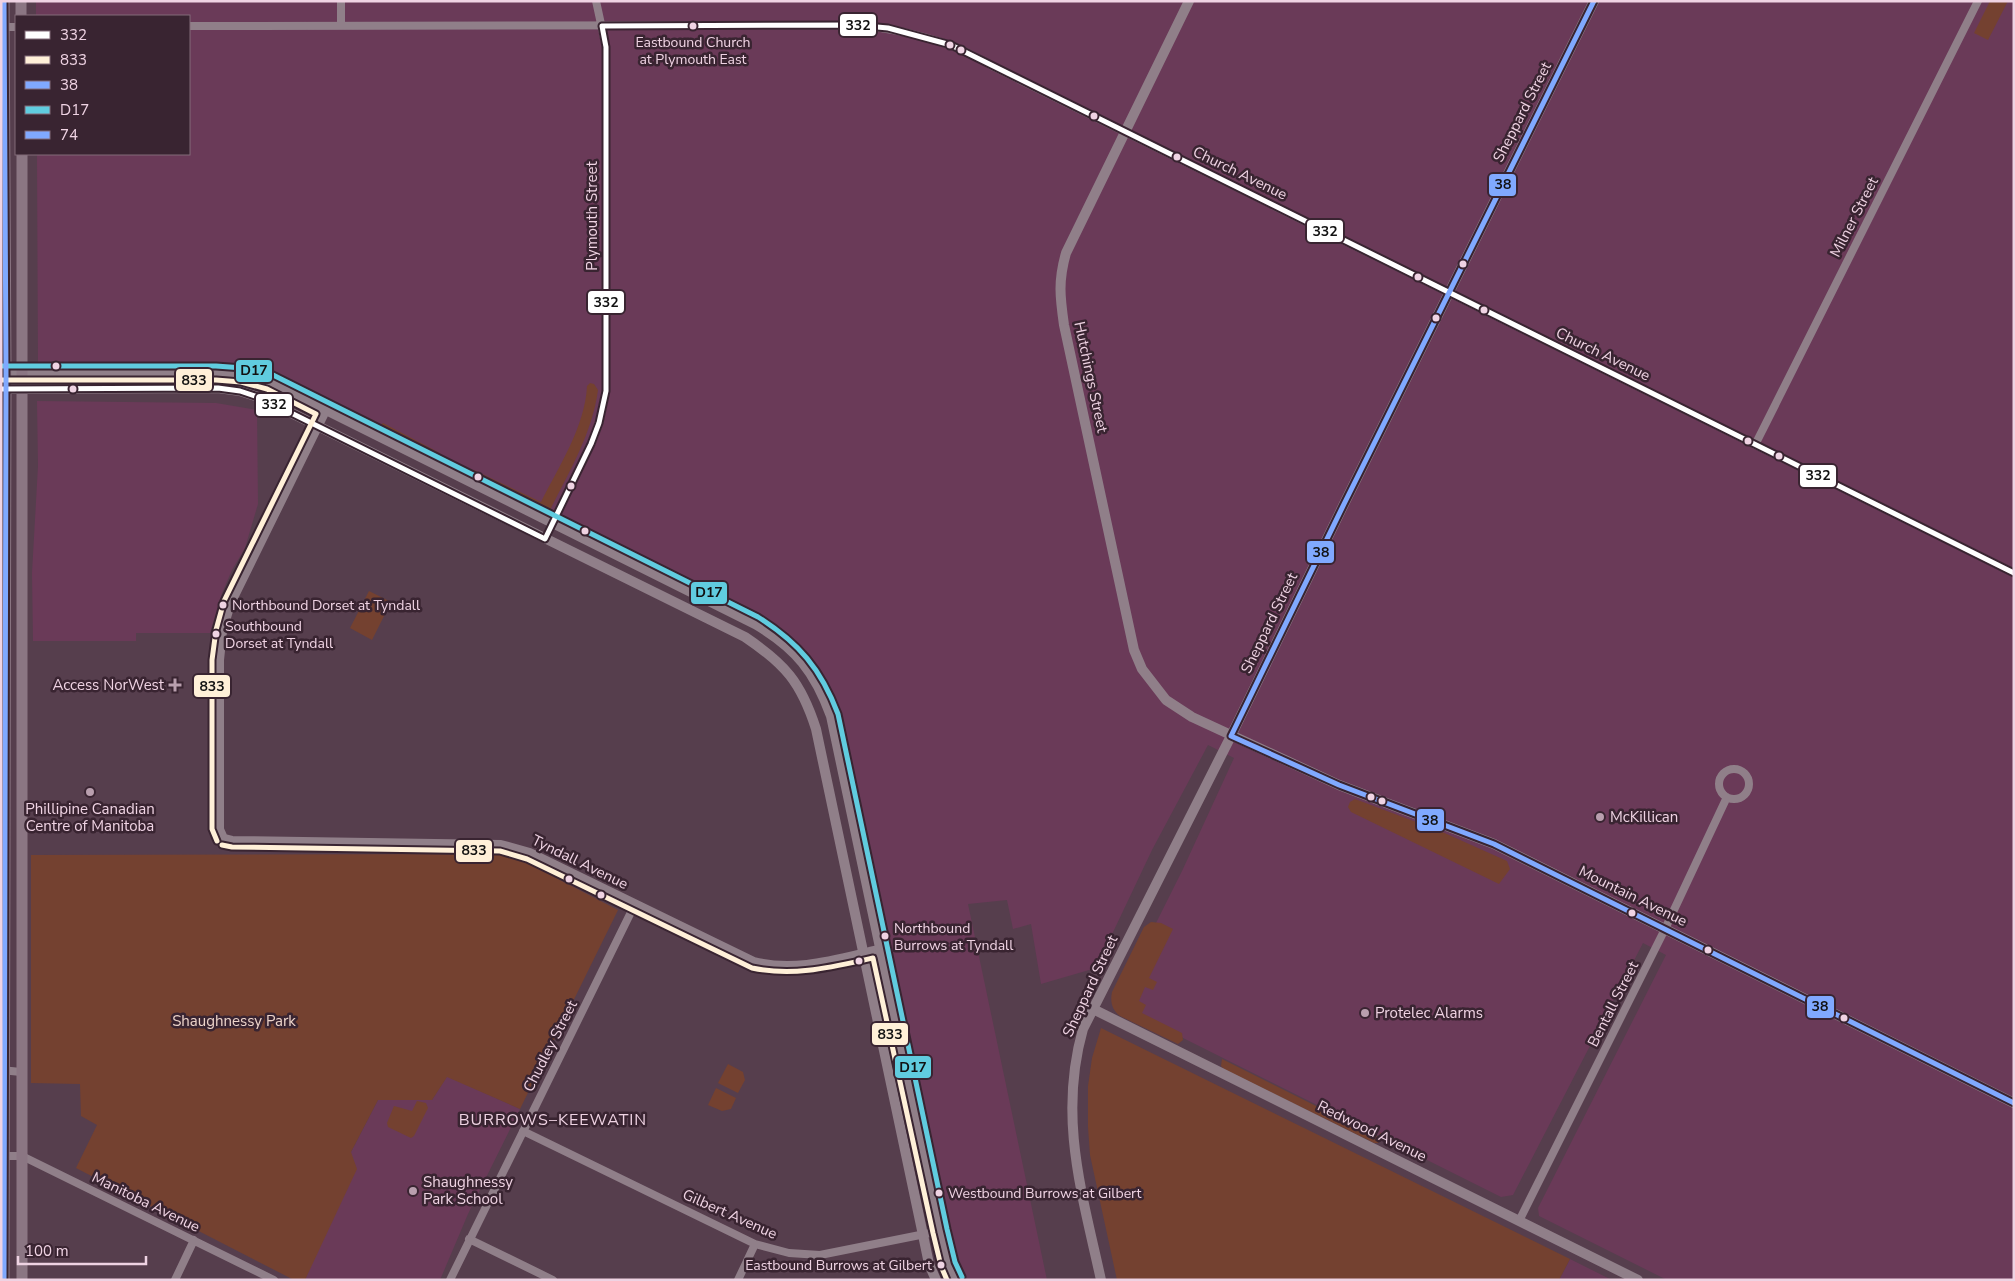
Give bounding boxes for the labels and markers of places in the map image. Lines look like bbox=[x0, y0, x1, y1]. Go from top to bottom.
marker: Eastbound Church at Plymouth East bbox=[688, 21, 698, 31]
place label: Eastbound Church at Plymouth East bbox=[635, 33, 751, 69]
unlabelled marker bbox=[945, 40, 955, 50]
unlabelled marker bbox=[956, 45, 966, 55]
unlabelled marker bbox=[1089, 111, 1099, 121]
unlabelled marker bbox=[1172, 152, 1182, 162]
unlabelled marker bbox=[1458, 259, 1468, 269]
unlabelled marker bbox=[1413, 272, 1423, 282]
unlabelled marker bbox=[1479, 305, 1489, 315]
unlabelled marker bbox=[1431, 313, 1441, 323]
unlabelled marker bbox=[51, 361, 61, 371]
unlabelled marker bbox=[68, 384, 78, 394]
unlabelled marker bbox=[1743, 436, 1753, 446]
unlabelled marker bbox=[1774, 451, 1784, 461]
unlabelled marker bbox=[473, 472, 483, 482]
unlabelled marker bbox=[566, 481, 576, 491]
unlabelled marker bbox=[580, 526, 590, 536]
place label: Northbound Dorset at Tyndall bbox=[232, 596, 421, 615]
marker: Northbound Dorset at Tyndall bbox=[218, 600, 228, 610]
place label: Southbound Dorset at Tyndall bbox=[225, 617, 334, 653]
marker: Southbound Dorset at Tyndall bbox=[211, 629, 221, 639]
place label: Access NorWest bbox=[52, 675, 165, 695]
marker: Access NorWest bbox=[168, 678, 182, 692]
marker: Phillipine Canadian Centre of Manitoba bbox=[84, 786, 96, 798]
unlabelled marker bbox=[1366, 792, 1376, 802]
unlabelled marker bbox=[1377, 796, 1387, 806]
place label: Phillipine Canadian Centre of Manitoba bbox=[25, 799, 155, 836]
place label: McKillican bbox=[1610, 807, 1678, 827]
marker: McKillican bbox=[1594, 811, 1606, 823]
unlabelled marker bbox=[564, 874, 574, 884]
unlabelled marker bbox=[596, 890, 606, 900]
unlabelled marker bbox=[1627, 908, 1637, 918]
place label: Northbound Burrows at Tyndall bbox=[894, 919, 1014, 955]
marker: Northbound Burrows at Tyndall bbox=[880, 931, 890, 941]
unlabelled marker bbox=[1703, 945, 1713, 955]
unlabelled marker bbox=[854, 956, 864, 966]
place label: Protelec Alarms bbox=[1375, 1003, 1483, 1023]
marker: Protelec Alarms bbox=[1359, 1007, 1371, 1019]
unlabelled marker bbox=[1839, 1013, 1849, 1023]
place label: Shaughnessy Park School bbox=[423, 1172, 513, 1209]
place label: Westbound Burrows at Gilbert bbox=[948, 1184, 1141, 1203]
marker: Shaughnessy Park School bbox=[407, 1185, 419, 1197]
marker: Westbound Burrows at Gilbert bbox=[934, 1188, 944, 1198]
place label: Eastbound Burrows at Gilbert bbox=[745, 1256, 932, 1275]
marker: Eastbound Burrows at Gilbert bbox=[936, 1260, 946, 1270]

